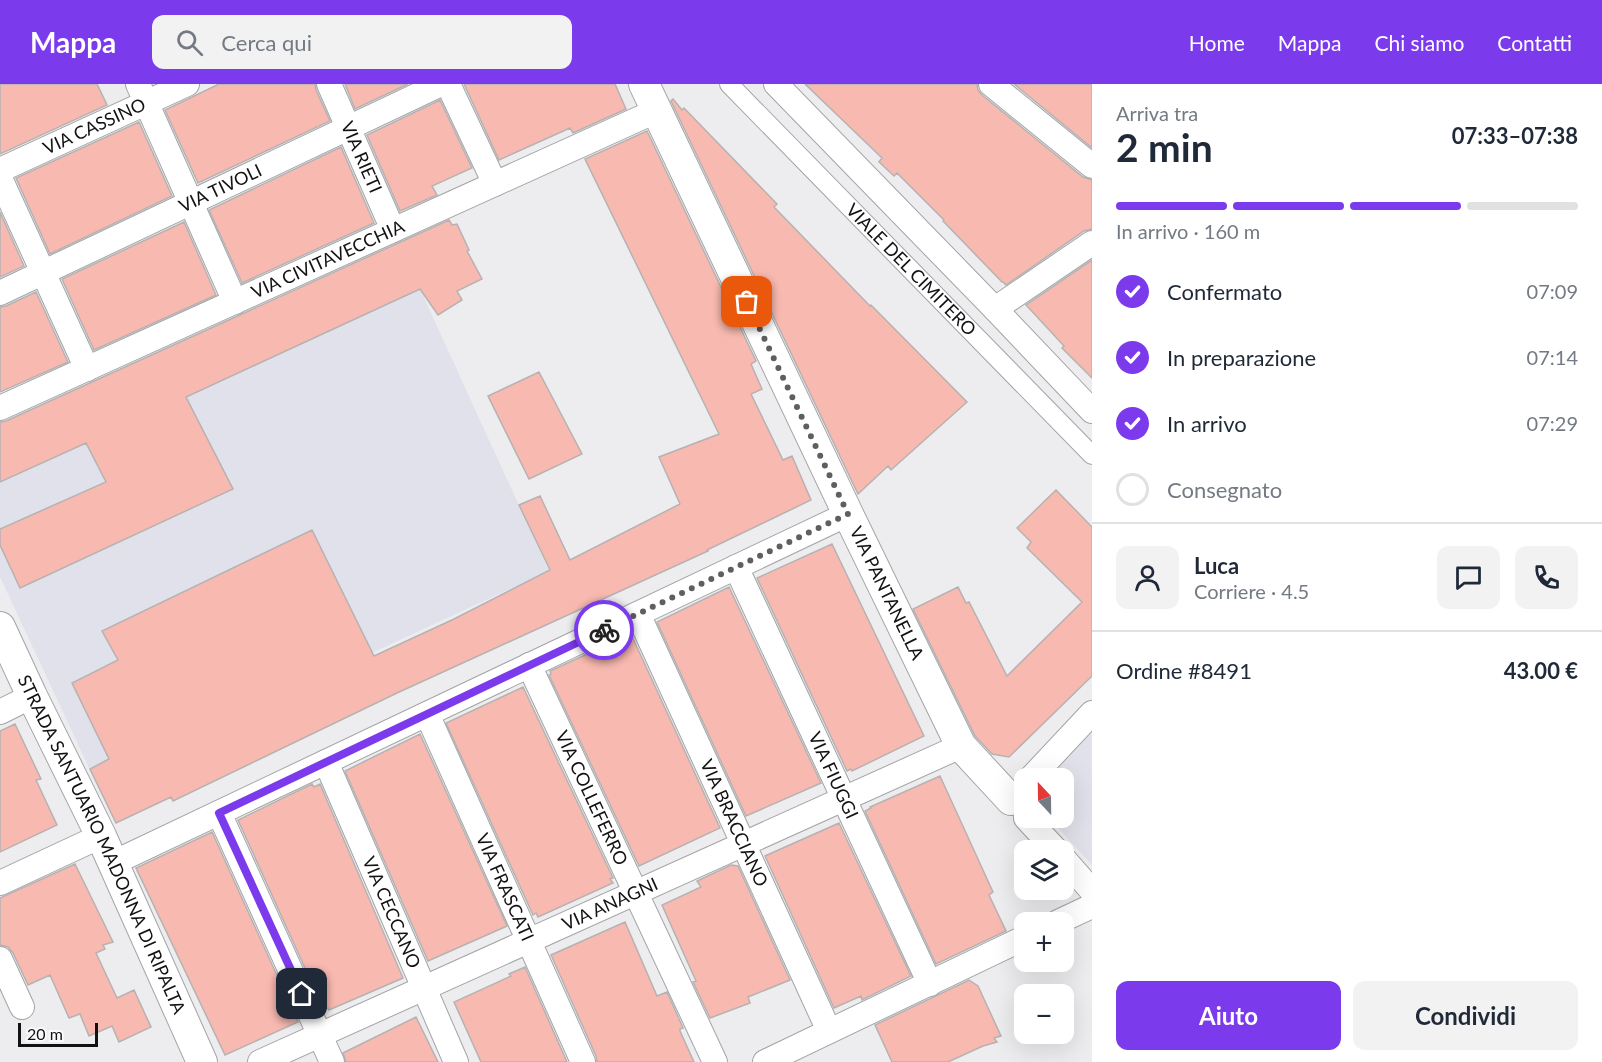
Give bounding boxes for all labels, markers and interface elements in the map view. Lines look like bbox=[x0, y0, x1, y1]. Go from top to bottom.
search box bbox=[152, 15, 572, 69]
text: Mappa bbox=[30, 25, 116, 59]
icon: search bbox=[173, 26, 206, 59]
text: Cerca qui bbox=[221, 29, 312, 56]
text: Home bbox=[1189, 30, 1245, 55]
text: Mappa bbox=[1278, 30, 1341, 55]
text: Chi siamo bbox=[1374, 30, 1464, 55]
text: Contatti bbox=[1497, 30, 1572, 55]
street label: VIA CASSINO bbox=[39, 93, 149, 159]
text: Arriva tra bbox=[1116, 101, 1198, 125]
street label: VIA RIETI bbox=[337, 118, 387, 196]
text: 07:33–07:38 bbox=[1452, 122, 1578, 149]
text: 2 min bbox=[1116, 124, 1213, 170]
street label: VIA TIVOLI bbox=[175, 159, 265, 217]
street label: VIALE DEL CIMITERO bbox=[842, 198, 981, 340]
street label: VIA CIVITAVECCHIA bbox=[248, 214, 408, 303]
text: In arrivo · 160 m bbox=[1116, 219, 1260, 243]
icon: check bbox=[1116, 275, 1149, 308]
pin bbox=[721, 276, 772, 327]
text: Confermato bbox=[1167, 278, 1282, 305]
text: 07:09 bbox=[1527, 279, 1578, 303]
icon: bag bbox=[730, 285, 763, 318]
icon: check bbox=[1116, 341, 1149, 374]
text: In preparazione bbox=[1167, 344, 1316, 371]
text: 07:14 bbox=[1527, 345, 1578, 369]
icon: check bbox=[1116, 407, 1149, 440]
text: In arrivo bbox=[1167, 410, 1247, 437]
text: 07:29 bbox=[1527, 411, 1578, 435]
text: Consegnato bbox=[1167, 476, 1282, 503]
street label: VIA PANTANELLA bbox=[846, 522, 930, 664]
button: person bbox=[1116, 546, 1179, 609]
button: chat bbox=[1437, 546, 1500, 609]
button: phone bbox=[1515, 546, 1578, 609]
text: Luca bbox=[1194, 552, 1239, 579]
text: Corriere · 4.5 bbox=[1194, 579, 1309, 603]
courier bbox=[574, 600, 634, 660]
icon: bike bbox=[588, 614, 621, 647]
text: Ordine #8491 bbox=[1116, 657, 1252, 684]
text: 43.00 € bbox=[1504, 657, 1578, 684]
street label: STRADA SANTUARIO MADONNA DI RIPALTA bbox=[14, 671, 191, 1018]
street label: VIA COLLEFERRO bbox=[551, 727, 633, 868]
street label: VIA FIUGGI bbox=[804, 728, 864, 822]
street label: VIA BRACCIANO bbox=[696, 756, 773, 890]
north arrow bbox=[1014, 768, 1074, 828]
map controls bbox=[1014, 768, 1074, 1044]
street label: VIA FRASCATI bbox=[472, 830, 539, 944]
button: layers bbox=[1014, 840, 1074, 900]
street label: VIA CECCANO bbox=[358, 853, 426, 971]
street label: VIA ANAGNI bbox=[558, 872, 661, 934]
button: + bbox=[1014, 912, 1074, 972]
pin bbox=[276, 968, 327, 1019]
icon: home bbox=[285, 977, 318, 1010]
button: Aiuto bbox=[1116, 981, 1341, 1050]
button: Condividi bbox=[1353, 981, 1578, 1050]
button: − bbox=[1014, 984, 1074, 1044]
scale bar bbox=[18, 1020, 98, 1048]
text: 20 m bbox=[27, 1024, 63, 1043]

